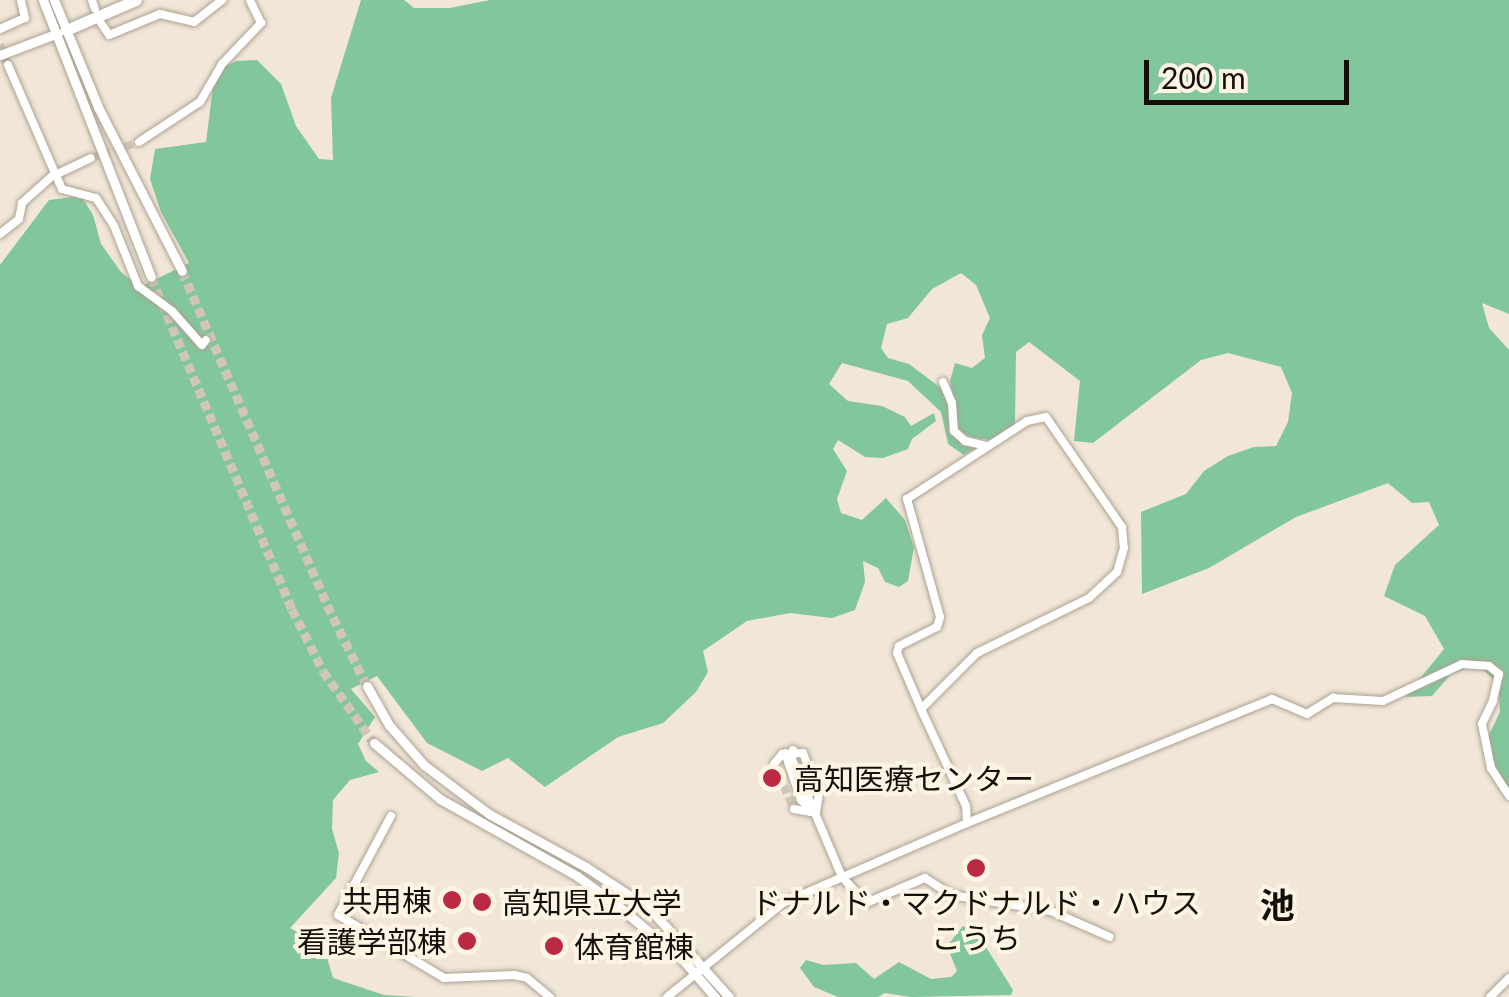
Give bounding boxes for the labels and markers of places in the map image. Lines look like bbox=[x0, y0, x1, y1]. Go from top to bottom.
place label: 高知医療センター bbox=[794, 760, 1034, 796]
marker: 高知医療センター bbox=[759, 765, 785, 791]
marker: ドナルド・マクドナルド・ハウス こうち bbox=[965, 857, 987, 879]
place label: 共用棟 bbox=[342, 882, 432, 918]
place label: 高知県立大学 bbox=[502, 884, 682, 920]
place label: ドナルド・マクドナルド・ハウス こうち bbox=[751, 884, 1201, 954]
marker: 共用棟 bbox=[441, 889, 463, 911]
marker: 高知県立大学 bbox=[471, 891, 493, 913]
place label: 看護学部棟 bbox=[297, 923, 447, 959]
place label: 体育館棟 bbox=[574, 928, 694, 964]
marker: 看護学部棟 bbox=[456, 930, 478, 952]
marker: 体育館棟 bbox=[543, 935, 565, 957]

